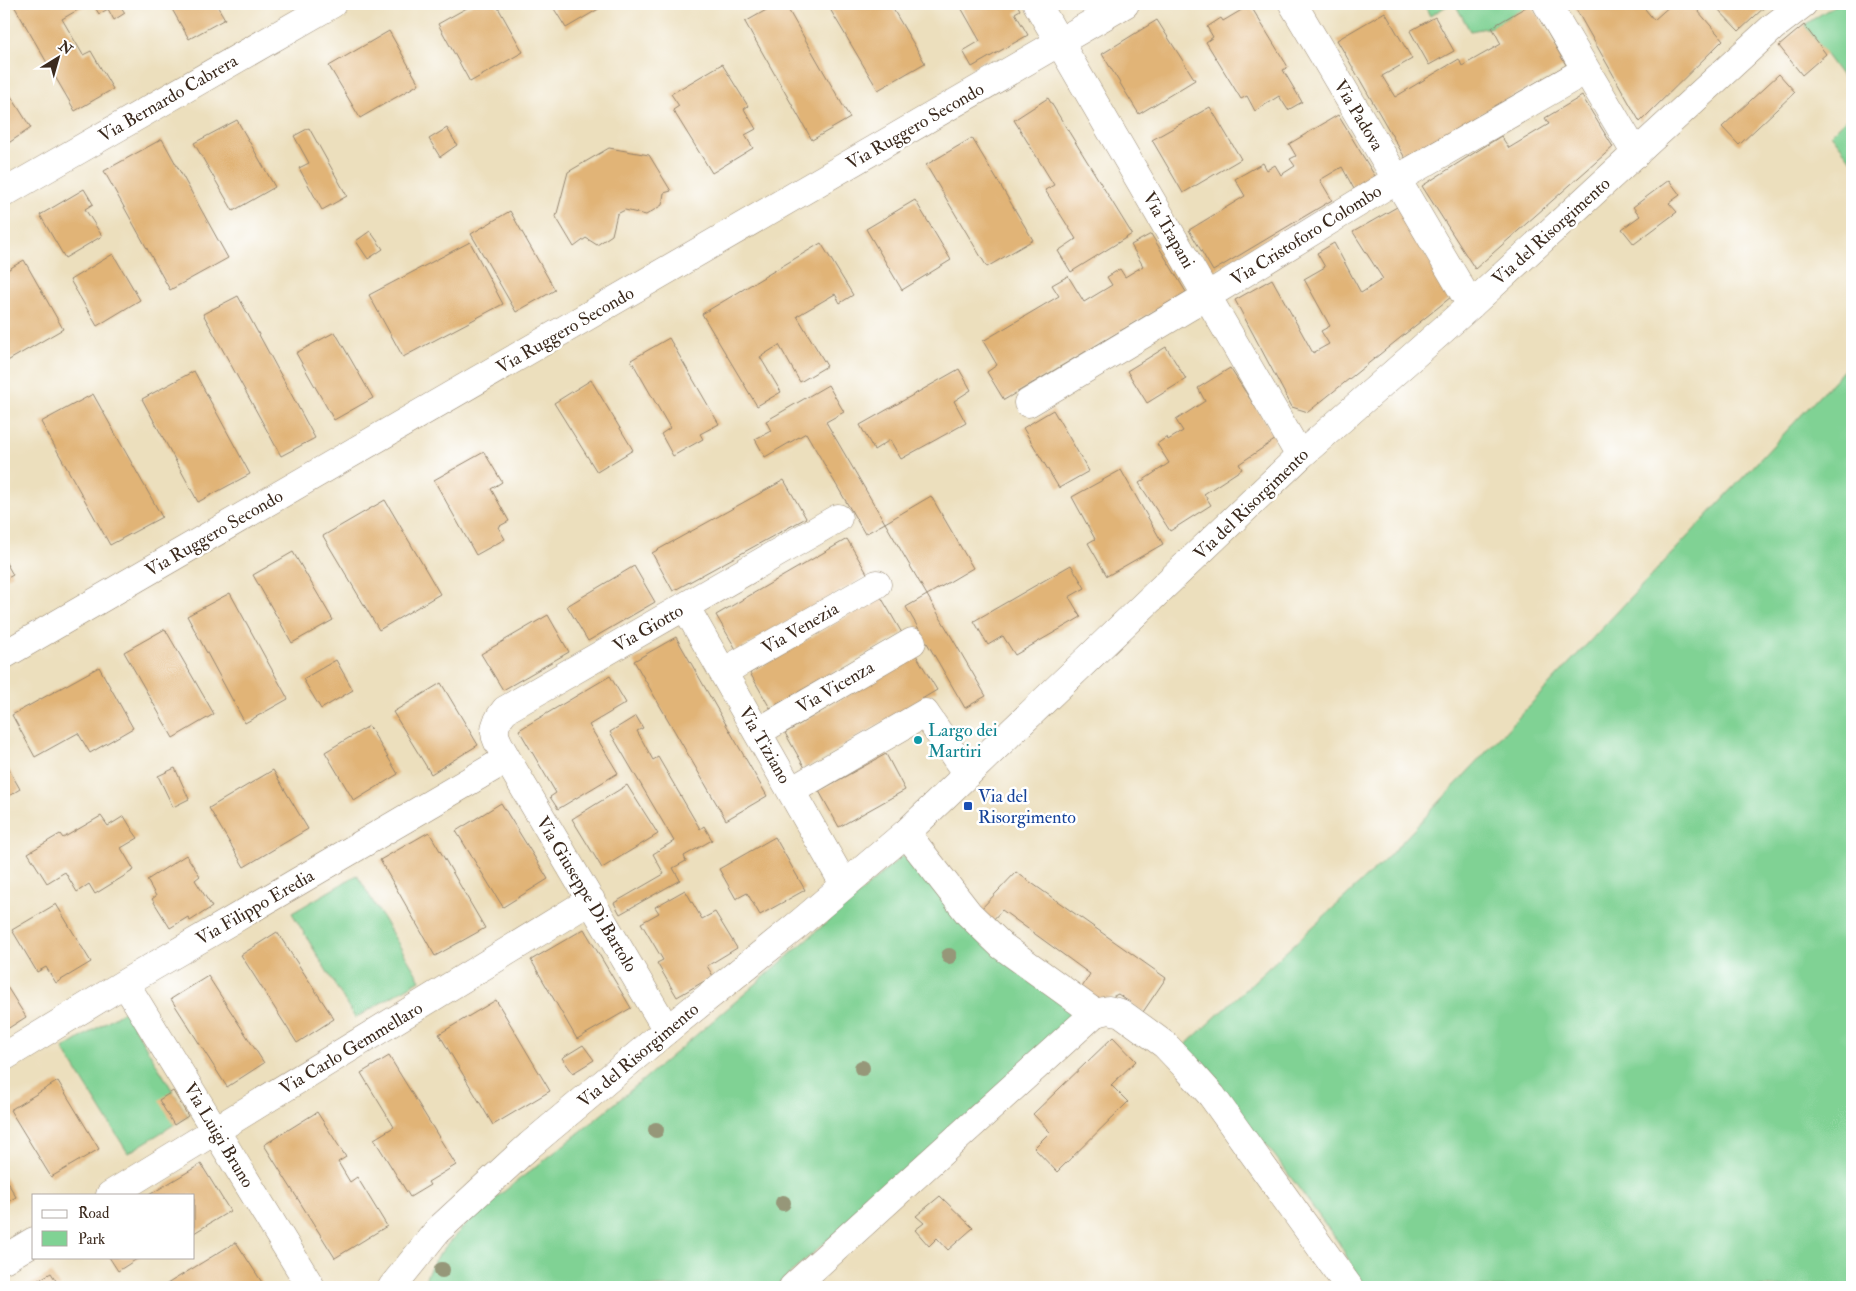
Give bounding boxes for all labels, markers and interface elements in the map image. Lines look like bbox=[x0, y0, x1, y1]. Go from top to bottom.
north arrow bbox=[32, 32, 82, 82]
text: N bbox=[55, 37, 76, 59]
street label: Via Bernardo Cabrera bbox=[95, 49, 242, 148]
street label: Via Padova bbox=[1328, 76, 1389, 155]
street label: Via Ruggero Secondo bbox=[842, 78, 988, 175]
street label: Via del Risorgimento bbox=[1487, 172, 1615, 291]
street label: Via Cristoforo Colombo bbox=[1227, 180, 1386, 291]
street label: Via Trapani bbox=[1137, 188, 1200, 273]
street label: Via Ruggero Secondo bbox=[492, 282, 638, 379]
street label: Via del Risorgimento bbox=[1189, 443, 1314, 565]
street label: Via Ruggero Secondo bbox=[141, 485, 287, 582]
street label: Via Venezia bbox=[758, 597, 843, 660]
street label: Via Giotto bbox=[609, 599, 688, 658]
street label: Via Vicenza bbox=[792, 656, 879, 719]
street label: Via Tiziano bbox=[733, 703, 796, 788]
place label: Largo dei Martiri bbox=[928, 719, 998, 763]
marker: Largo dei Martiri bbox=[912, 734, 924, 746]
place label: Via del Risorgimento bbox=[978, 785, 1076, 829]
marker: Via del Risorgimento bbox=[962, 800, 974, 812]
street label: Via Giuseppe Di Bartolo bbox=[531, 812, 642, 977]
street label: Via Filippo Eredia bbox=[192, 864, 319, 951]
street label: Via Carlo Gemmellaro bbox=[276, 996, 427, 1100]
street label: Via del Risorgimento bbox=[573, 998, 704, 1113]
street label: Via Luigi Bruno bbox=[178, 1078, 259, 1192]
legend bbox=[32, 1194, 195, 1258]
text: Road bbox=[78, 1204, 110, 1223]
text: Park bbox=[78, 1230, 105, 1249]

